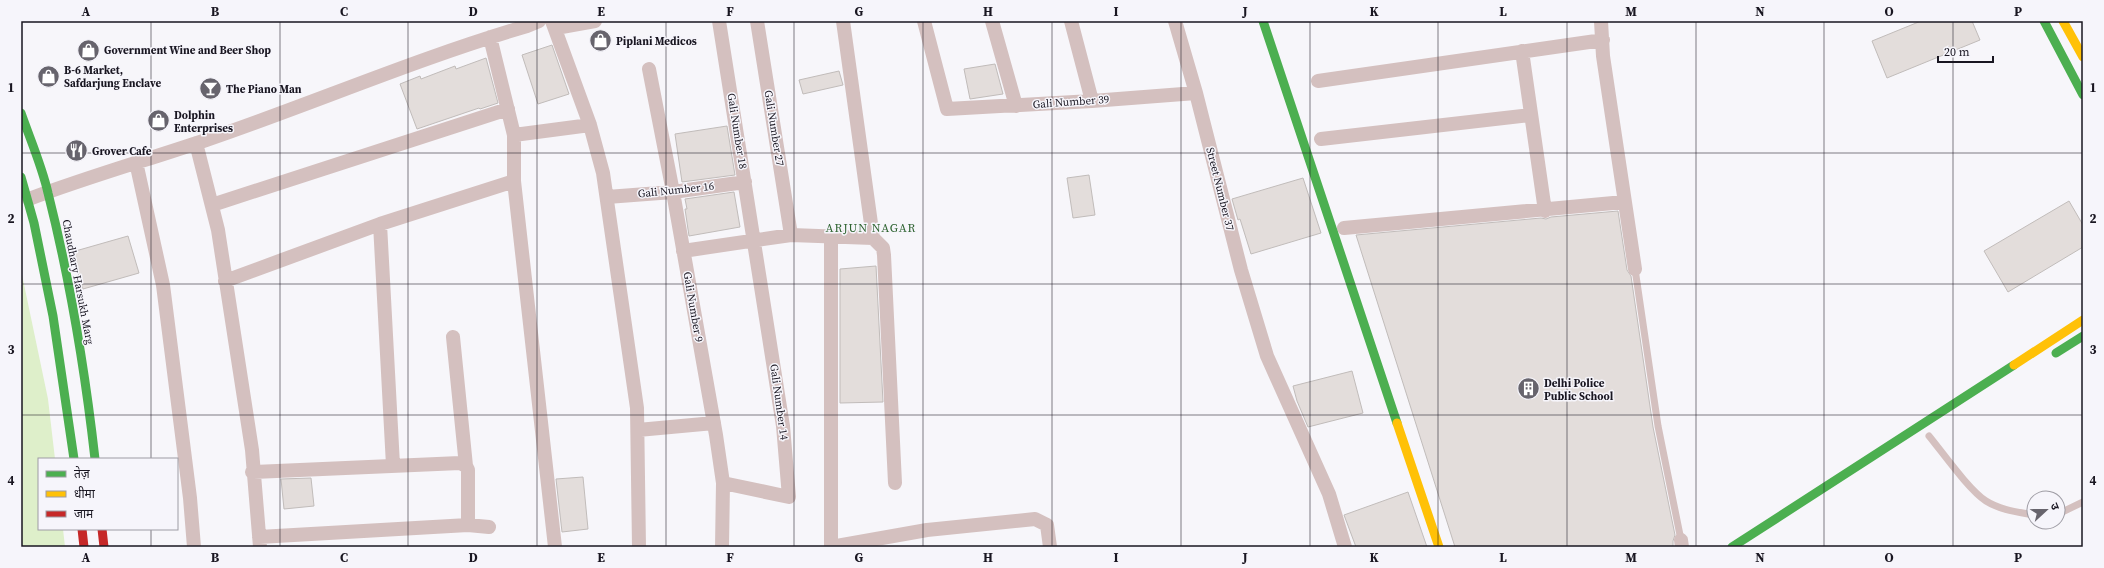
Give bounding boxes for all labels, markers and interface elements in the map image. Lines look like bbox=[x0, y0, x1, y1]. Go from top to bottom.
text: A bbox=[82, 3, 91, 20]
text: B bbox=[211, 3, 220, 20]
text: C bbox=[340, 3, 348, 20]
text: D bbox=[468, 3, 478, 20]
text: E bbox=[597, 3, 605, 20]
text: F bbox=[726, 3, 734, 20]
text: G bbox=[855, 3, 864, 20]
text: H bbox=[983, 3, 993, 20]
text: I bbox=[1113, 3, 1119, 20]
text: J bbox=[1241, 3, 1248, 20]
text: K bbox=[1369, 3, 1379, 20]
text: L bbox=[1499, 3, 1507, 20]
text: M bbox=[1625, 3, 1637, 20]
text: N bbox=[1755, 3, 1765, 20]
text: O bbox=[1884, 3, 1894, 20]
text: P bbox=[2014, 3, 2022, 20]
shop icon: Piplani Medicos bbox=[588, 28, 614, 54]
place label: Piplani Medicos bbox=[616, 34, 697, 49]
shop icon: Government Wine and Beer Shop bbox=[75, 37, 101, 63]
scale bar bbox=[1938, 38, 1993, 64]
place label: Government Wine and Beer Shop bbox=[104, 43, 271, 58]
text: 20 m bbox=[1944, 44, 1970, 60]
shop icon: B-6 Market, Safdarjung Enclave bbox=[35, 63, 61, 89]
place label: B-6 Market, Safdarjung Enclave bbox=[64, 63, 161, 91]
bar icon: The Piano Man bbox=[198, 76, 224, 102]
text: 1 bbox=[7, 79, 15, 96]
text: 1 bbox=[2089, 79, 2097, 96]
place label: The Piano Man bbox=[226, 82, 302, 97]
street label: Gali Number 27 bbox=[761, 89, 787, 167]
street label: Gali Number 18 bbox=[724, 92, 750, 170]
street label: Gali Number 39 bbox=[1032, 92, 1110, 112]
shop icon: Dolphin Enterprises bbox=[145, 108, 171, 134]
place label: Dolphin Enterprises bbox=[174, 108, 233, 136]
restaurant icon: Grover Cafe bbox=[64, 138, 90, 164]
place label: Grover Cafe bbox=[92, 144, 152, 159]
street label: Street Number 37 bbox=[1202, 146, 1238, 233]
street label: Gali Number 16 bbox=[637, 178, 715, 201]
text: 2 bbox=[7, 210, 15, 227]
text: 2 bbox=[2089, 210, 2097, 227]
street label: Chaudhary Harsukh Marg bbox=[59, 218, 98, 346]
district label: ARJUN NAGAR bbox=[826, 220, 916, 236]
street label: Gali Number 9 bbox=[679, 271, 707, 343]
text: 3 bbox=[7, 341, 15, 358]
text: 3 bbox=[2089, 341, 2097, 358]
street label: Gali Number 14 bbox=[766, 363, 792, 441]
building icon: Delhi Police Public School bbox=[1515, 376, 1541, 402]
place label: Delhi Police Public School bbox=[1544, 376, 1614, 404]
legend bbox=[38, 458, 178, 530]
text: तेज़ bbox=[74, 466, 91, 482]
text: 4 bbox=[7, 472, 15, 489]
text: 4 bbox=[2089, 472, 2097, 489]
text: धीमा bbox=[74, 486, 96, 502]
north arrow bbox=[2026, 490, 2066, 530]
text: उ bbox=[2047, 501, 2063, 513]
text: जाम bbox=[74, 506, 94, 522]
text: A bbox=[82, 549, 91, 566]
text: B bbox=[211, 549, 220, 566]
text: C bbox=[340, 549, 348, 566]
text: D bbox=[468, 549, 478, 566]
text: E bbox=[597, 549, 605, 566]
text: F bbox=[726, 549, 734, 566]
text: G bbox=[855, 549, 864, 566]
text: H bbox=[983, 549, 993, 566]
text: I bbox=[1113, 549, 1119, 566]
text: J bbox=[1241, 549, 1248, 566]
text: K bbox=[1369, 549, 1379, 566]
text: L bbox=[1499, 549, 1507, 566]
text: M bbox=[1625, 549, 1637, 566]
text: N bbox=[1755, 549, 1765, 566]
text: O bbox=[1884, 549, 1894, 566]
text: P bbox=[2014, 549, 2022, 566]

